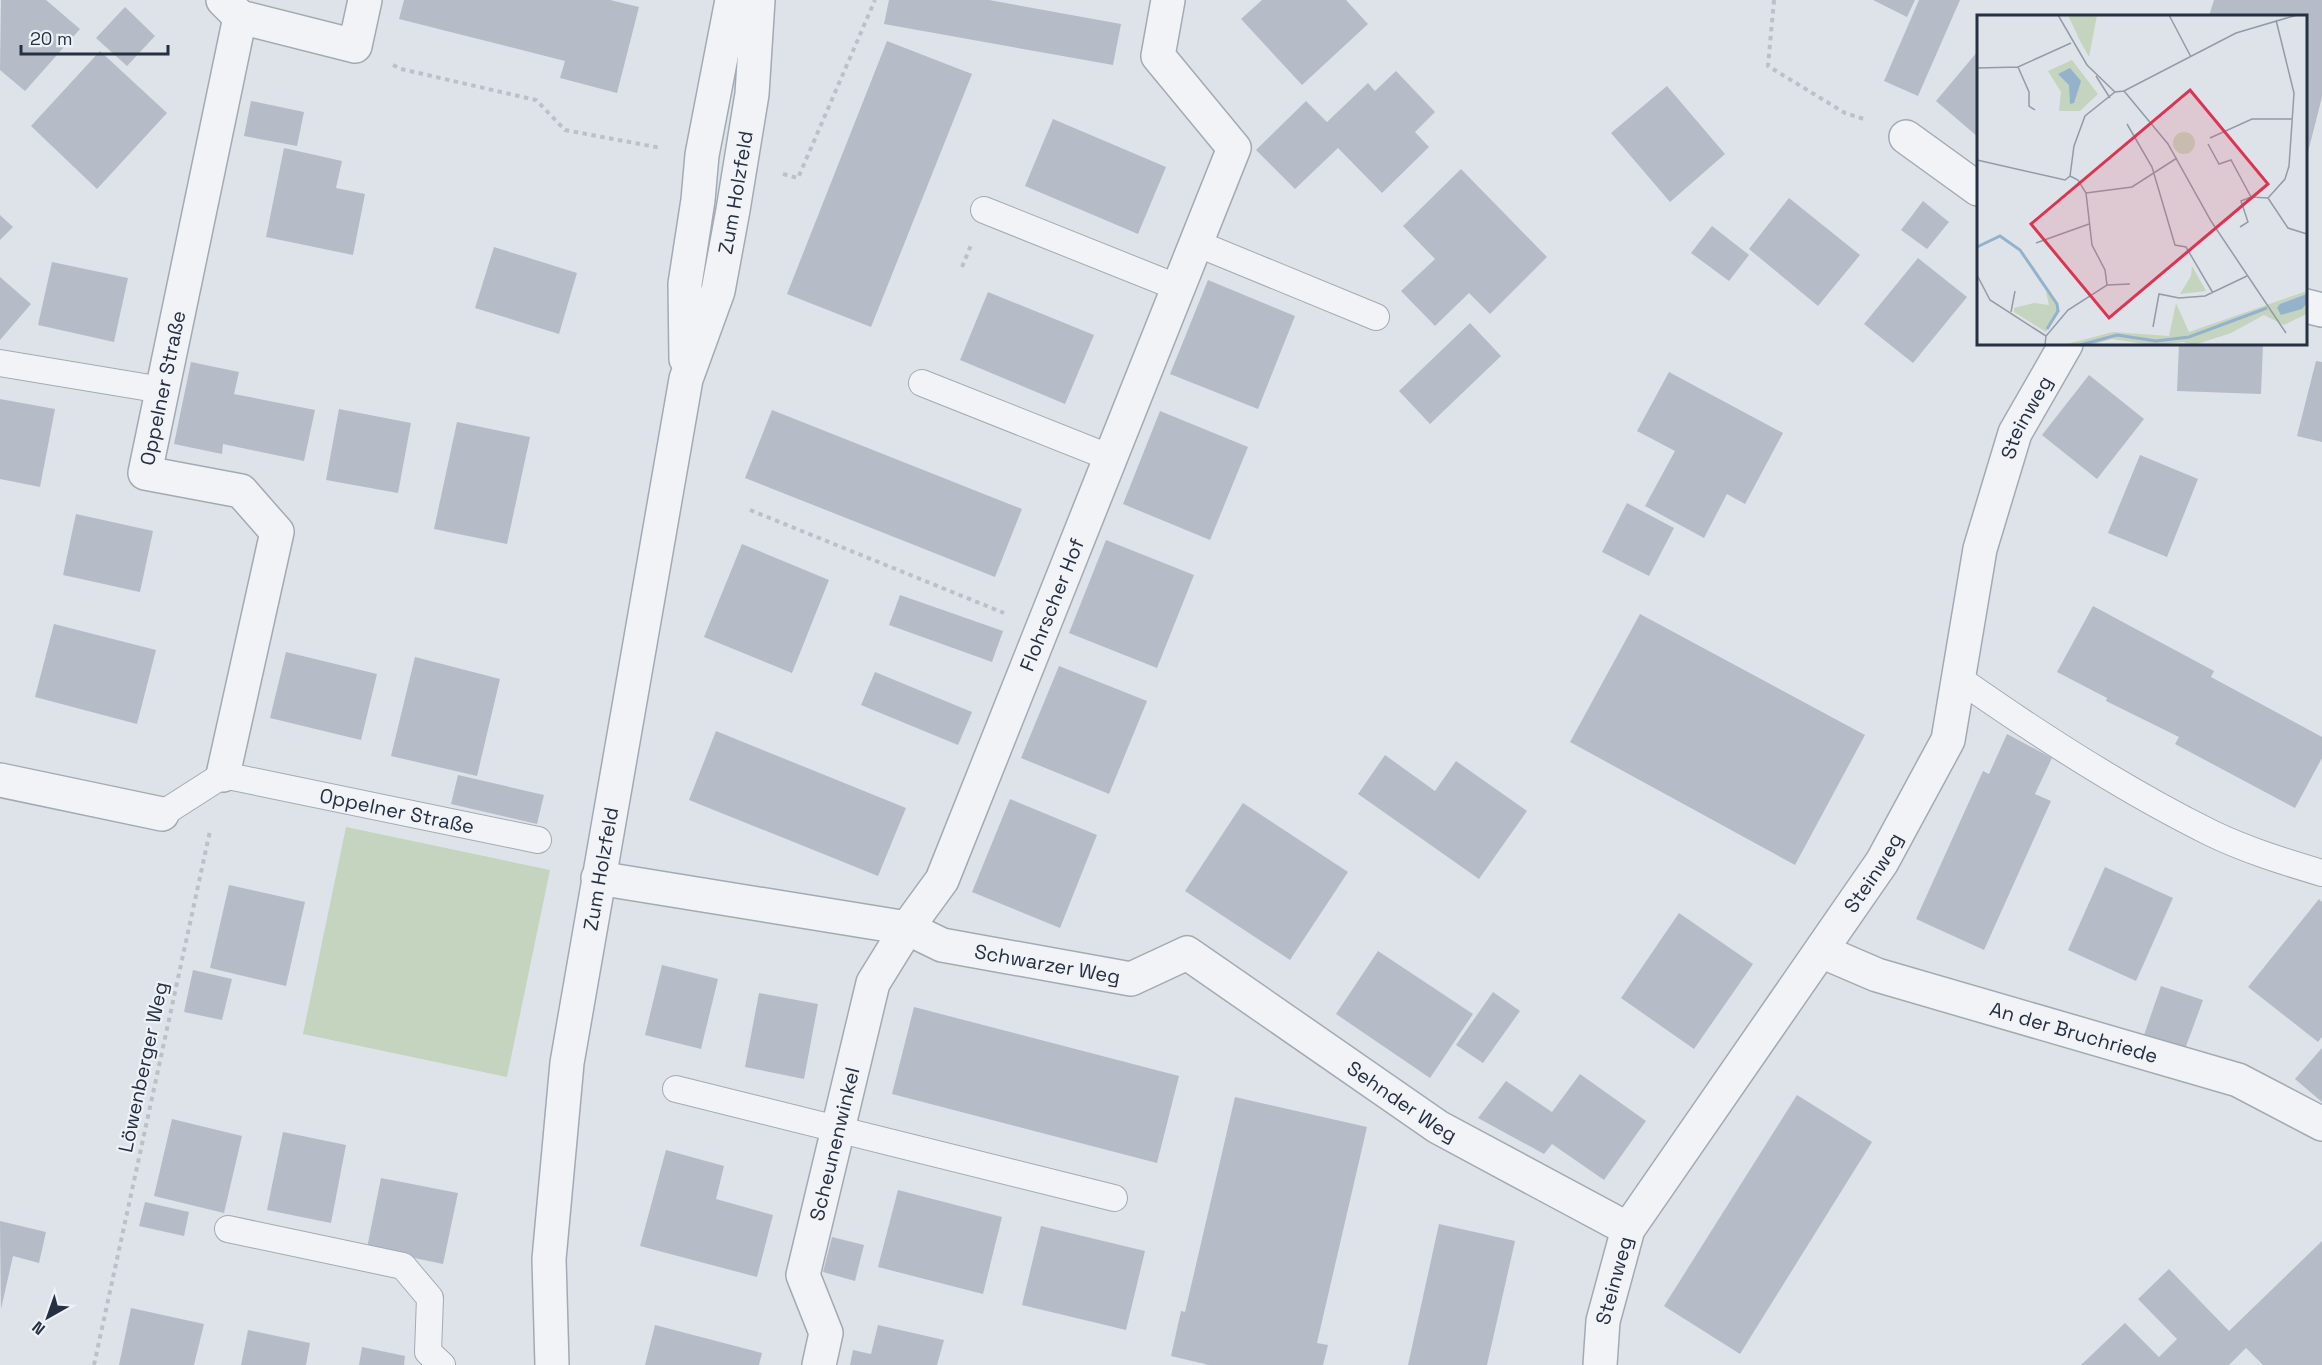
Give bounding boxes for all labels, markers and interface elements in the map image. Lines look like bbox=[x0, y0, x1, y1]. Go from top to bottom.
inset map bbox=[1977, 15, 2307, 345]
scale bar bbox=[21, 18, 168, 56]
text: 20 m bbox=[30, 27, 73, 50]
street label: Zum Holzfeld bbox=[712, 129, 759, 256]
street label: Oppelner Straße bbox=[134, 308, 191, 468]
street label: Steinweg bbox=[1995, 371, 2058, 462]
street label: Flohrscher Hof bbox=[1014, 534, 1090, 675]
street label: Oppelner Straße bbox=[317, 782, 477, 840]
street label: Zum Holzfeld bbox=[577, 805, 624, 933]
street label: Steinweg bbox=[1838, 828, 1908, 918]
street label: Schwarzer Weg bbox=[972, 938, 1122, 990]
street label: Löwenberger Weg bbox=[112, 979, 174, 1155]
street label: An der Bruchriede bbox=[1987, 996, 2161, 1069]
street label: Sehnder Weg bbox=[1342, 1055, 1462, 1148]
street label: Scheunenwinkel bbox=[803, 1064, 865, 1223]
street label: Steinweg bbox=[1590, 1233, 1638, 1328]
north arrow bbox=[18, 1287, 78, 1347]
text: N bbox=[28, 1317, 50, 1340]

